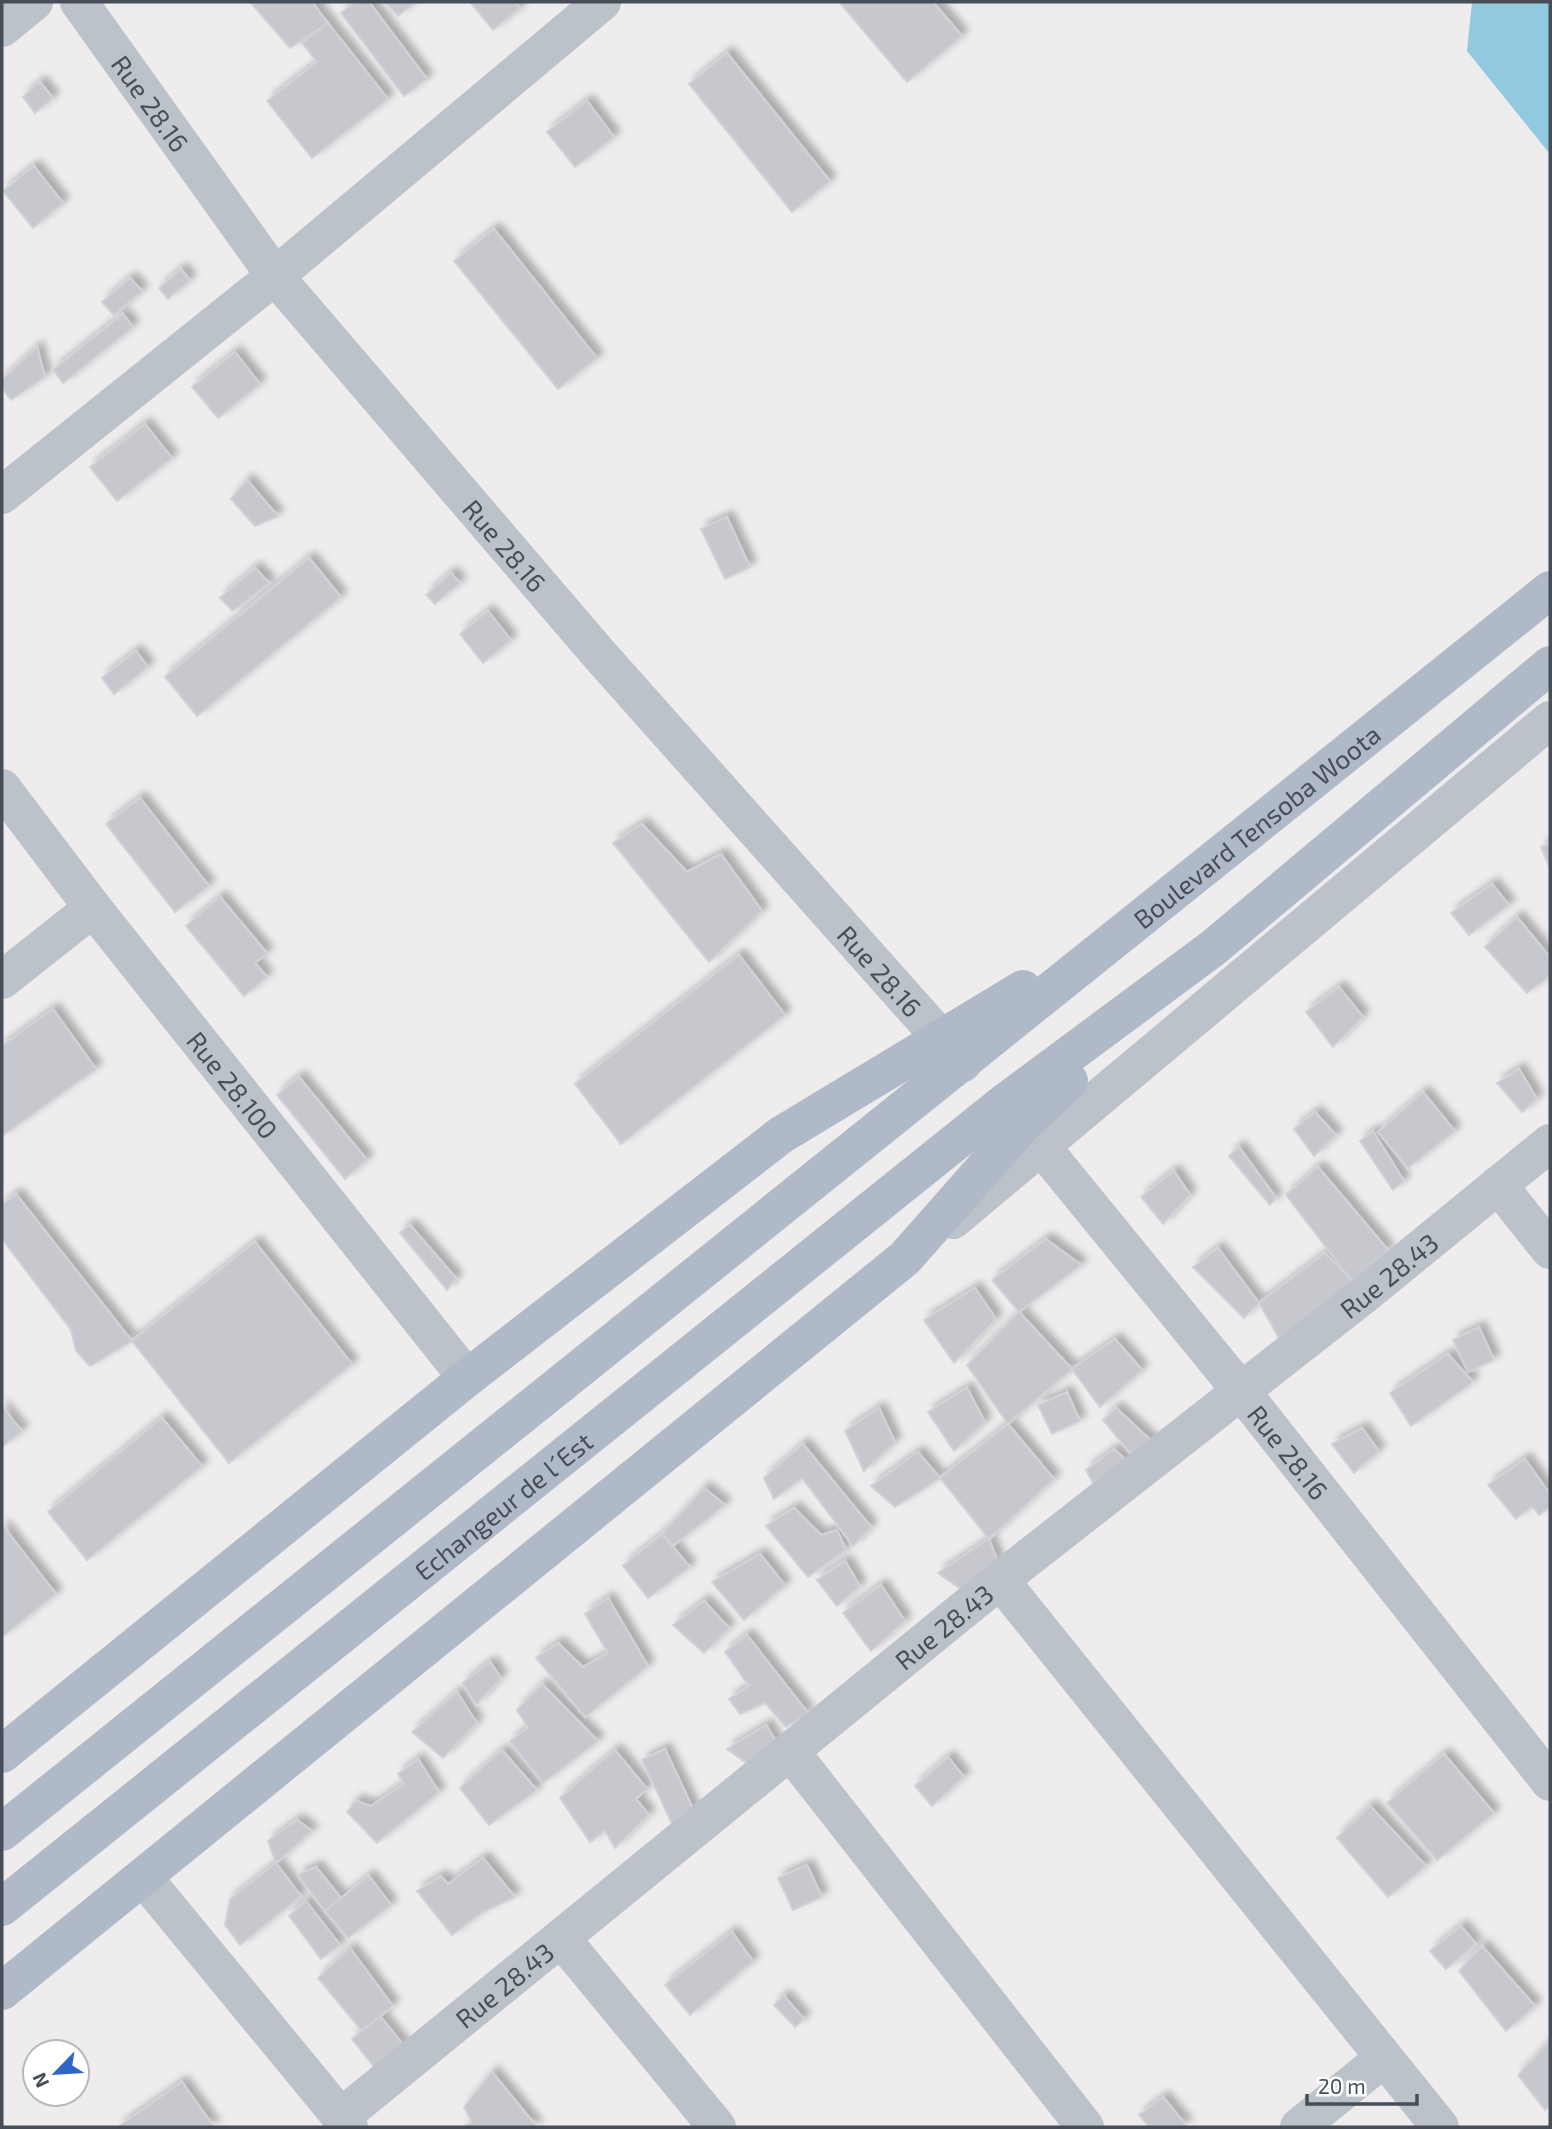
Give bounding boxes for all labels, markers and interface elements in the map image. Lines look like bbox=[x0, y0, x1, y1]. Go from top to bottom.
street label: Rue 28.16 bbox=[106, 49, 196, 157]
street label: Rue 28.16 bbox=[457, 493, 553, 597]
street label: Boulevard Tensoba Woota bbox=[1127, 717, 1386, 934]
street label: Rue 28.16 bbox=[832, 918, 929, 1022]
street label: Rue 28.100 bbox=[181, 1025, 285, 1144]
street label: Rue 28.43 bbox=[1333, 1226, 1444, 1324]
street label: Rue 28.16 bbox=[1242, 1398, 1336, 1505]
street label: Echangeur de l´Est bbox=[408, 1425, 598, 1586]
street label: Rue 28.43 bbox=[888, 1577, 999, 1675]
street label: Rue 28.43 bbox=[449, 1935, 559, 2033]
north arrow bbox=[21, 2038, 91, 2108]
scale bar bbox=[1307, 2062, 1417, 2106]
text: N bbox=[27, 2069, 53, 2091]
text: 20 m bbox=[1318, 2073, 1366, 2098]

